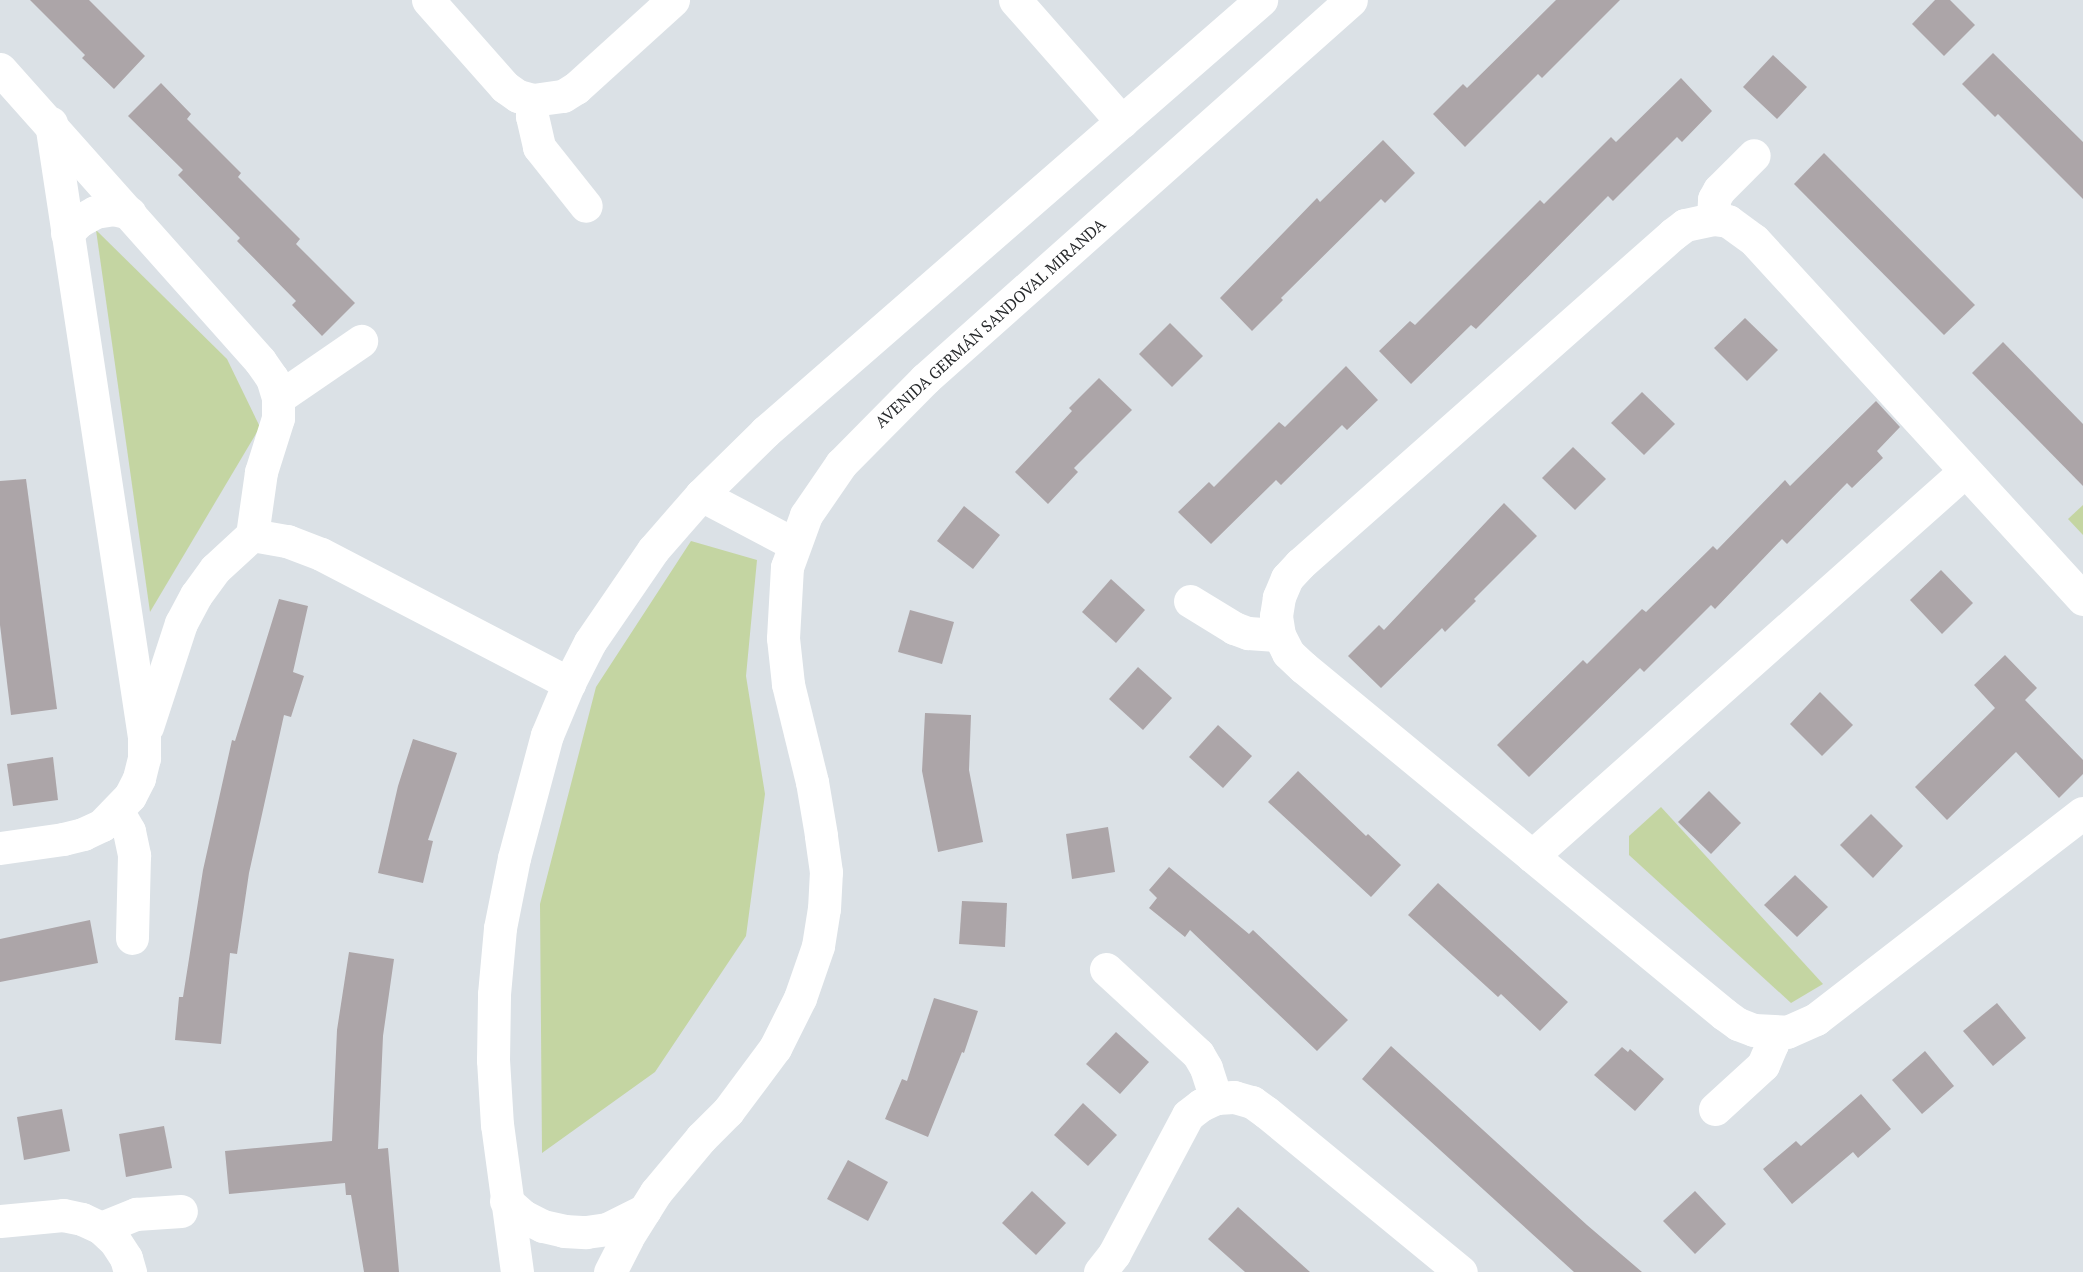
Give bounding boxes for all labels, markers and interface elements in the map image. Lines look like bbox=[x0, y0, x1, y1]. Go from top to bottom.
street label: AVENIDA GERMÁN SANDOVAL MIRANDA bbox=[871, 214, 1109, 432]

